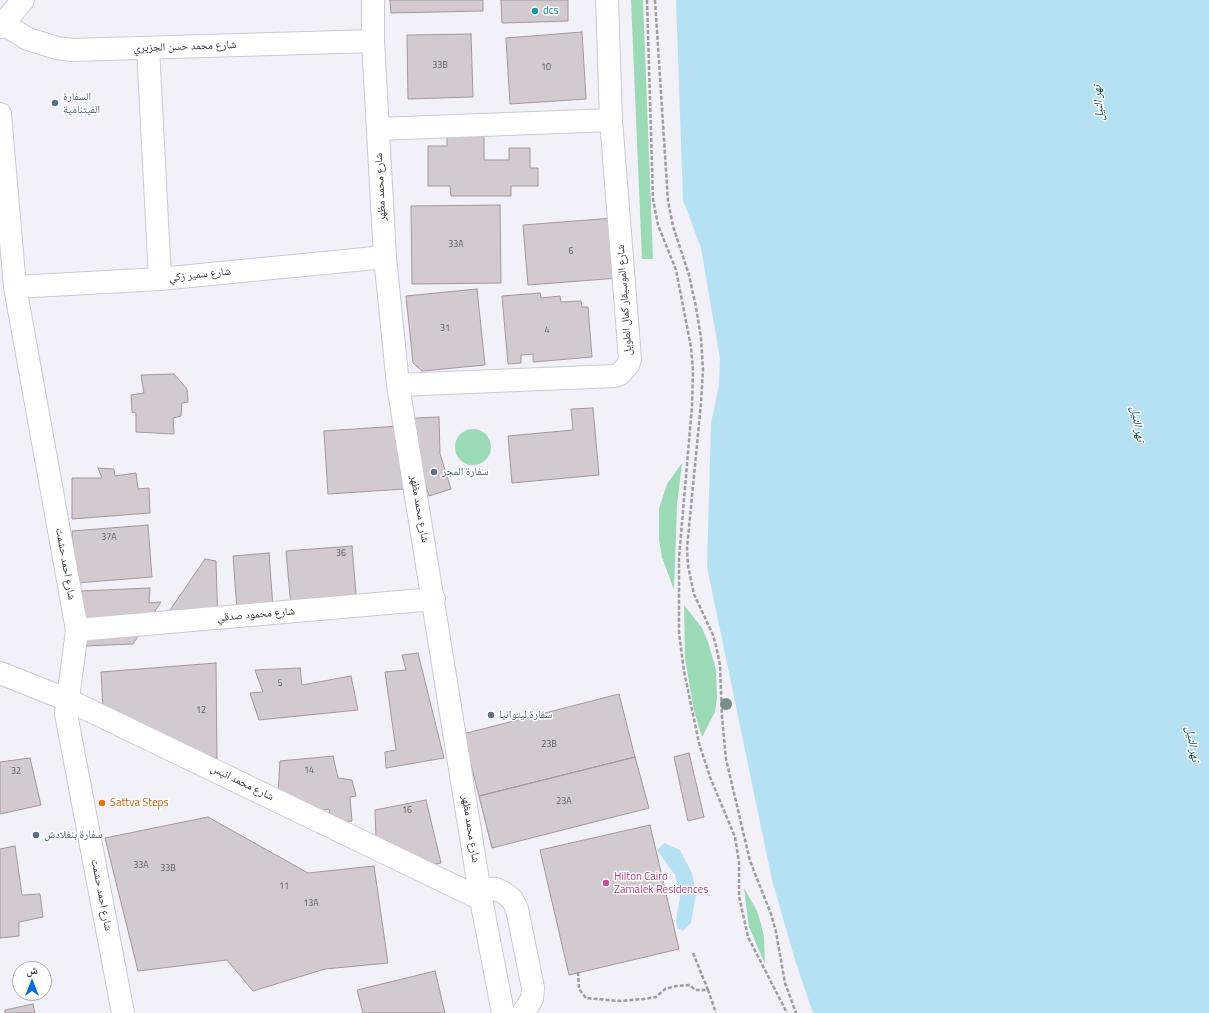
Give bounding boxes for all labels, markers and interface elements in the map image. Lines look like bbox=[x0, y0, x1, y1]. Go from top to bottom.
place label: dcs bbox=[543, 4, 559, 18]
marker: dcs bbox=[530, 6, 540, 16]
street label: شارع محمد حسن الجزيري bbox=[133, 39, 237, 55]
house number: 33B bbox=[432, 61, 448, 71]
house number: 10 bbox=[541, 63, 551, 73]
water label: نهر النيل bbox=[1090, 85, 1108, 121]
place label: السفارة الفيتنامية bbox=[63, 90, 100, 116]
marker: السفارة الفيتنامية bbox=[50, 98, 60, 108]
street label: شارع محمد مظهر bbox=[373, 152, 389, 222]
house number: 33A bbox=[448, 240, 464, 250]
street label: شارع الموسيقار كمال الطويل bbox=[615, 244, 635, 356]
house number: 6 bbox=[568, 247, 574, 257]
street label: شارع سمير زكي bbox=[168, 265, 232, 285]
house number: 31 bbox=[440, 324, 450, 334]
house number: 4 bbox=[544, 326, 550, 336]
water label: نهر النيل bbox=[1127, 405, 1147, 443]
place label: سفارة المجر bbox=[442, 465, 489, 479]
marker: سفارة المجر bbox=[429, 467, 439, 477]
street label: شارع محمد مظهر bbox=[407, 474, 431, 544]
street label: شارع احمد حشمت bbox=[52, 527, 78, 601]
house number: 37A bbox=[101, 533, 117, 543]
house number: 36 bbox=[336, 549, 346, 559]
street label: شارع محمود صدقي bbox=[216, 605, 296, 625]
house number: 5 bbox=[277, 679, 283, 689]
house number: 12 bbox=[196, 706, 206, 716]
place label: سفارة ليتوانيا bbox=[499, 708, 552, 722]
marker: سفارة ليتوانيا bbox=[486, 710, 496, 720]
water label: نهر النيل bbox=[1182, 725, 1202, 763]
house number: 23B bbox=[541, 740, 557, 750]
street label: شارع محمد انيس bbox=[208, 762, 276, 804]
house number: 14 bbox=[304, 766, 314, 776]
house number: 32 bbox=[11, 767, 21, 777]
street label: شارع محمد مظهر bbox=[458, 794, 482, 864]
place label: Sattva Steps bbox=[110, 796, 169, 810]
house number: 23A bbox=[556, 797, 572, 807]
marker: Sattva Steps bbox=[97, 798, 107, 808]
house number: 16 bbox=[402, 806, 412, 816]
place label: سفارة بنغلادش bbox=[44, 828, 103, 842]
marker: سفارة بنغلادش bbox=[31, 830, 41, 840]
street label: شارع احمد حشمت bbox=[88, 858, 114, 932]
house number: 33A bbox=[133, 861, 149, 871]
house number: 33B bbox=[160, 864, 176, 874]
place label: Hilton Cairo Zamalek Residences bbox=[614, 870, 708, 896]
marker: Hilton Cairo Zamalek Residences bbox=[601, 878, 611, 888]
house number: 11 bbox=[279, 882, 289, 892]
house number: 13A bbox=[303, 899, 319, 909]
north arrow bbox=[12, 961, 52, 1001]
text: ش bbox=[26, 962, 38, 978]

